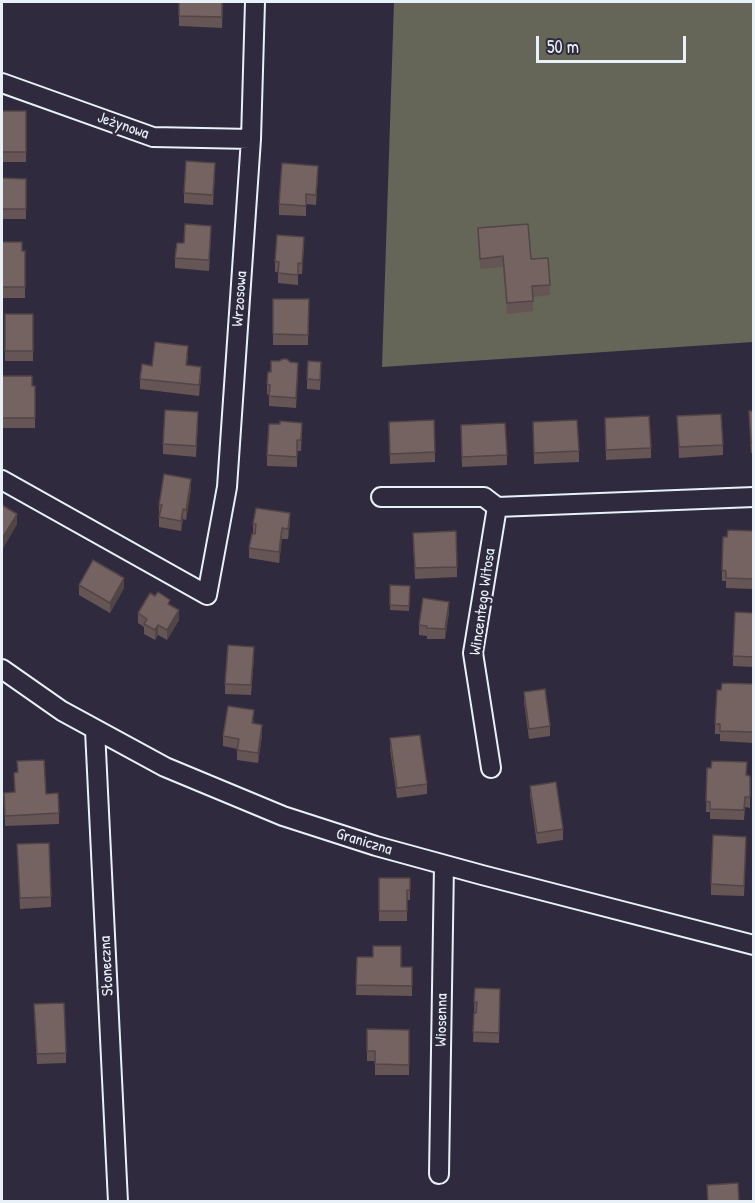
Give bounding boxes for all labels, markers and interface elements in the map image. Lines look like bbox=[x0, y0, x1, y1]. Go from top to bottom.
scale bar bbox=[539, 24, 689, 62]
text: 50 m bbox=[547, 34, 579, 59]
street label: Jeżynowa bbox=[95, 108, 151, 144]
street label: Wrzosowa bbox=[228, 271, 252, 327]
street label: Wincentego Witosa bbox=[466, 547, 500, 657]
street label: Graniczna bbox=[334, 824, 394, 860]
street label: Słoneczna bbox=[96, 936, 118, 996]
street label: Wiosenna bbox=[432, 993, 452, 1047]

